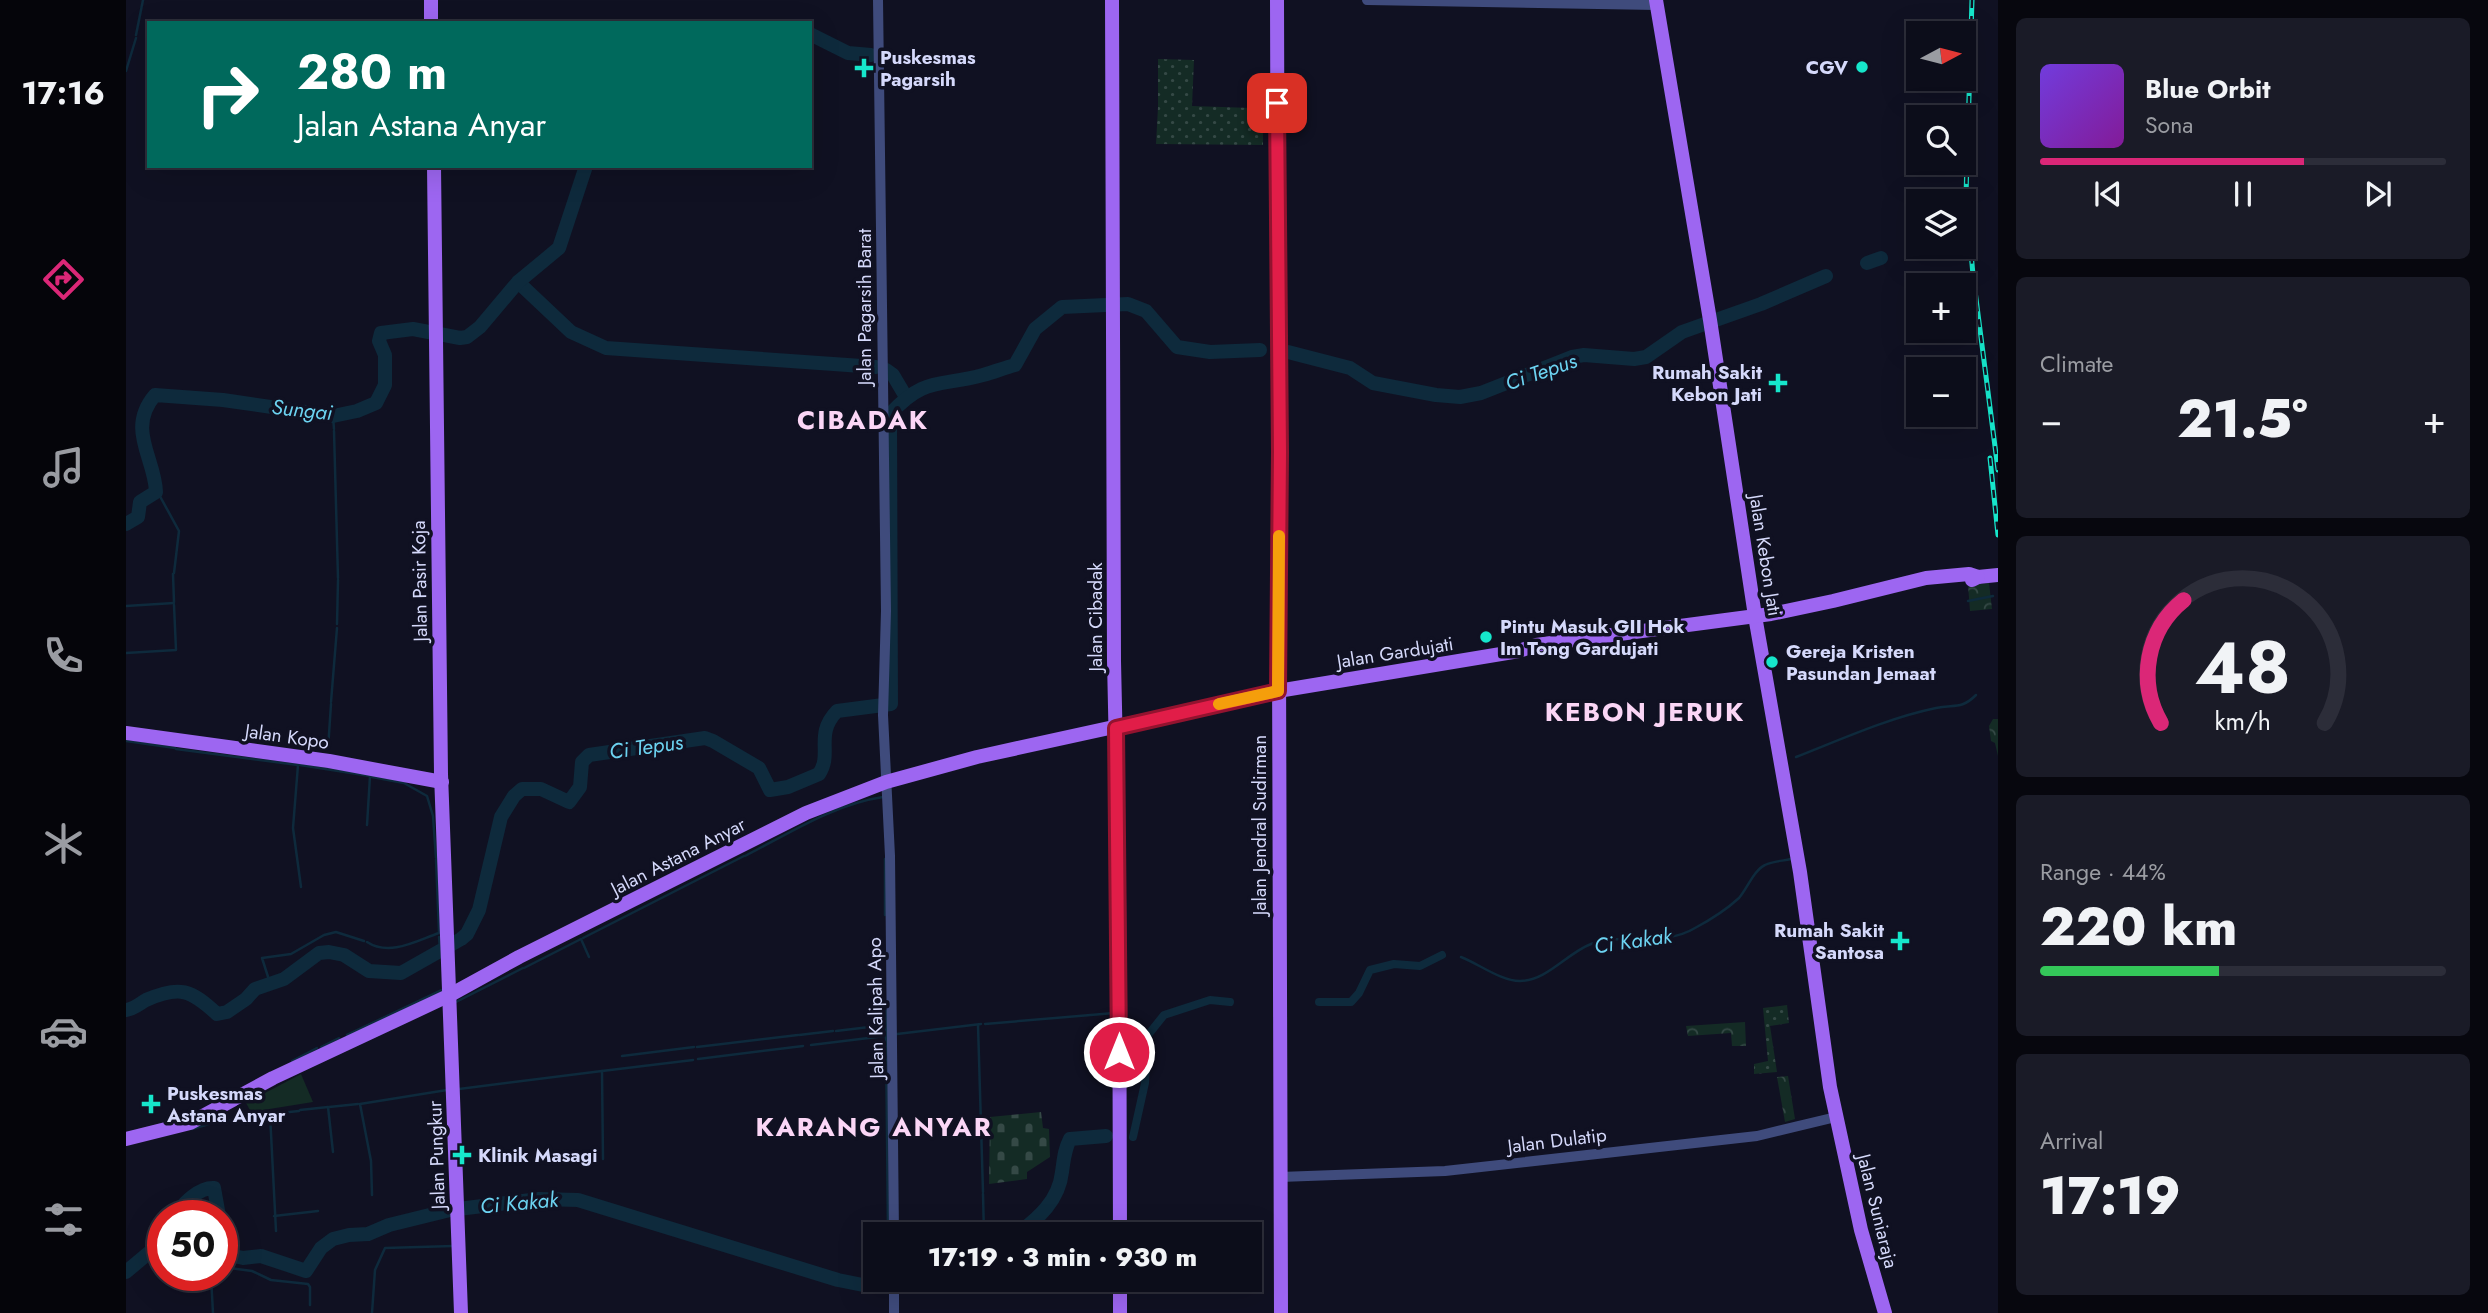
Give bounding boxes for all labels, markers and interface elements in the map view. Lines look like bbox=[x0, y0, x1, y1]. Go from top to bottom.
north arrow bbox=[1906, 21, 1976, 91]
map controls bbox=[1906, 21, 1976, 427]
text: 280 m bbox=[297, 37, 447, 107]
place label: Puskesmas Pagarsih bbox=[880, 44, 976, 93]
icon: right bbox=[182, 49, 273, 140]
place label: CGV bbox=[1806, 54, 1848, 81]
marker: Puskesmas Pagarsih bbox=[854, 58, 874, 78]
marker: CGV bbox=[1854, 59, 1870, 75]
text: 17:16 bbox=[21, 70, 105, 116]
text: Blue Orbit bbox=[2145, 70, 2270, 108]
pin bbox=[1247, 73, 1307, 133]
icon: arrive bbox=[1258, 84, 1296, 122]
text: Jalan Astana Anyar bbox=[297, 102, 546, 148]
button: search bbox=[1906, 105, 1976, 175]
text: Sona bbox=[2145, 108, 2193, 142]
icon: previous bbox=[2089, 175, 2127, 213]
icon: pause bbox=[2224, 175, 2262, 213]
icon: next bbox=[2359, 175, 2397, 213]
button: layers bbox=[1906, 189, 1976, 259]
street label: Jalan Pagarsih Barat bbox=[851, 228, 878, 388]
icon: directions bbox=[39, 255, 88, 304]
button: + bbox=[1906, 273, 1976, 343]
water label: Ci Tepus bbox=[1501, 346, 1582, 398]
text: Climate bbox=[2040, 347, 2113, 381]
button: − bbox=[1906, 357, 1976, 427]
place label: Rumah Sakit Kebon Jati bbox=[1652, 359, 1762, 408]
marker: Rumah Sakit Kebon Jati bbox=[1768, 373, 1788, 393]
text: 21.5° bbox=[2177, 381, 2308, 457]
water label: Sungai bbox=[270, 392, 335, 428]
text: − bbox=[2040, 392, 2062, 447]
text: + bbox=[2423, 392, 2446, 447]
district label: CIBADAK bbox=[797, 401, 929, 439]
icon: music bbox=[39, 443, 88, 492]
street label: Jalan Kebon Jati bbox=[1742, 489, 1788, 618]
street label: Jalan Pasir Koja bbox=[405, 520, 434, 645]
street label: Jalan Cibadak bbox=[1082, 562, 1109, 675]
place label: Pintu Masuk GII Hok Im Tong Gardujati bbox=[1500, 613, 1685, 662]
text: 48 bbox=[2195, 615, 2291, 720]
marker: Pintu Masuk GII Hok Im Tong Gardujati bbox=[1478, 629, 1494, 645]
street label: Jalan Gardujati bbox=[1332, 630, 1455, 675]
icon: phone bbox=[39, 631, 88, 680]
place label: Gereja Kristen Pasundan Jemaat bbox=[1786, 638, 1936, 687]
marker: Gereja Kristen Pasundan Jemaat bbox=[1764, 654, 1780, 670]
district label: KEBON JERUK bbox=[1545, 693, 1745, 731]
text: km/h bbox=[2215, 702, 2271, 738]
street label: Jalan Kopo bbox=[240, 717, 331, 756]
water label: Ci Tepus bbox=[607, 727, 685, 767]
street label: Jalan Jendral Sudirman bbox=[1246, 735, 1273, 918]
street label: Jalan Astana Anyar bbox=[603, 811, 751, 903]
icon: climate bbox=[39, 819, 88, 868]
text: Range · 44% bbox=[2040, 855, 2166, 889]
text: 220 km bbox=[2040, 889, 2237, 965]
place label: Rumah Sakit Santosa bbox=[1774, 917, 1884, 966]
water label: Ci Kakak bbox=[1592, 921, 1675, 961]
marker: Rumah Sakit Santosa bbox=[1890, 931, 1910, 951]
street label: Jalan Kalipah Apo bbox=[861, 937, 890, 1082]
icon: car bbox=[39, 1007, 88, 1056]
position arrow bbox=[1082, 1015, 1156, 1089]
place label: Puskesmas Astana Anyar bbox=[166, 1080, 286, 1129]
marker: Puskesmas Astana Anyar bbox=[141, 1094, 161, 1114]
street label: Jalan Pungkur bbox=[421, 1100, 452, 1213]
district label: KARANG ANYAR bbox=[755, 1108, 993, 1146]
street label: Jalan Dulatip bbox=[1503, 1121, 1608, 1160]
text: Arrival bbox=[2040, 1124, 2103, 1158]
place label: Klinik Masagi bbox=[478, 1142, 597, 1169]
marker: Klinik Masagi bbox=[452, 1145, 472, 1165]
street label: Jalan Suniaraja bbox=[1850, 1148, 1905, 1271]
text: 17:19 bbox=[2040, 1158, 2181, 1234]
water label: Ci Kakak bbox=[479, 1185, 560, 1221]
icon: filters bbox=[39, 1195, 88, 1244]
speed limit sign: 50 bbox=[147, 1200, 238, 1291]
text: 17:19 · 3 min · 930 m bbox=[928, 1238, 1197, 1276]

